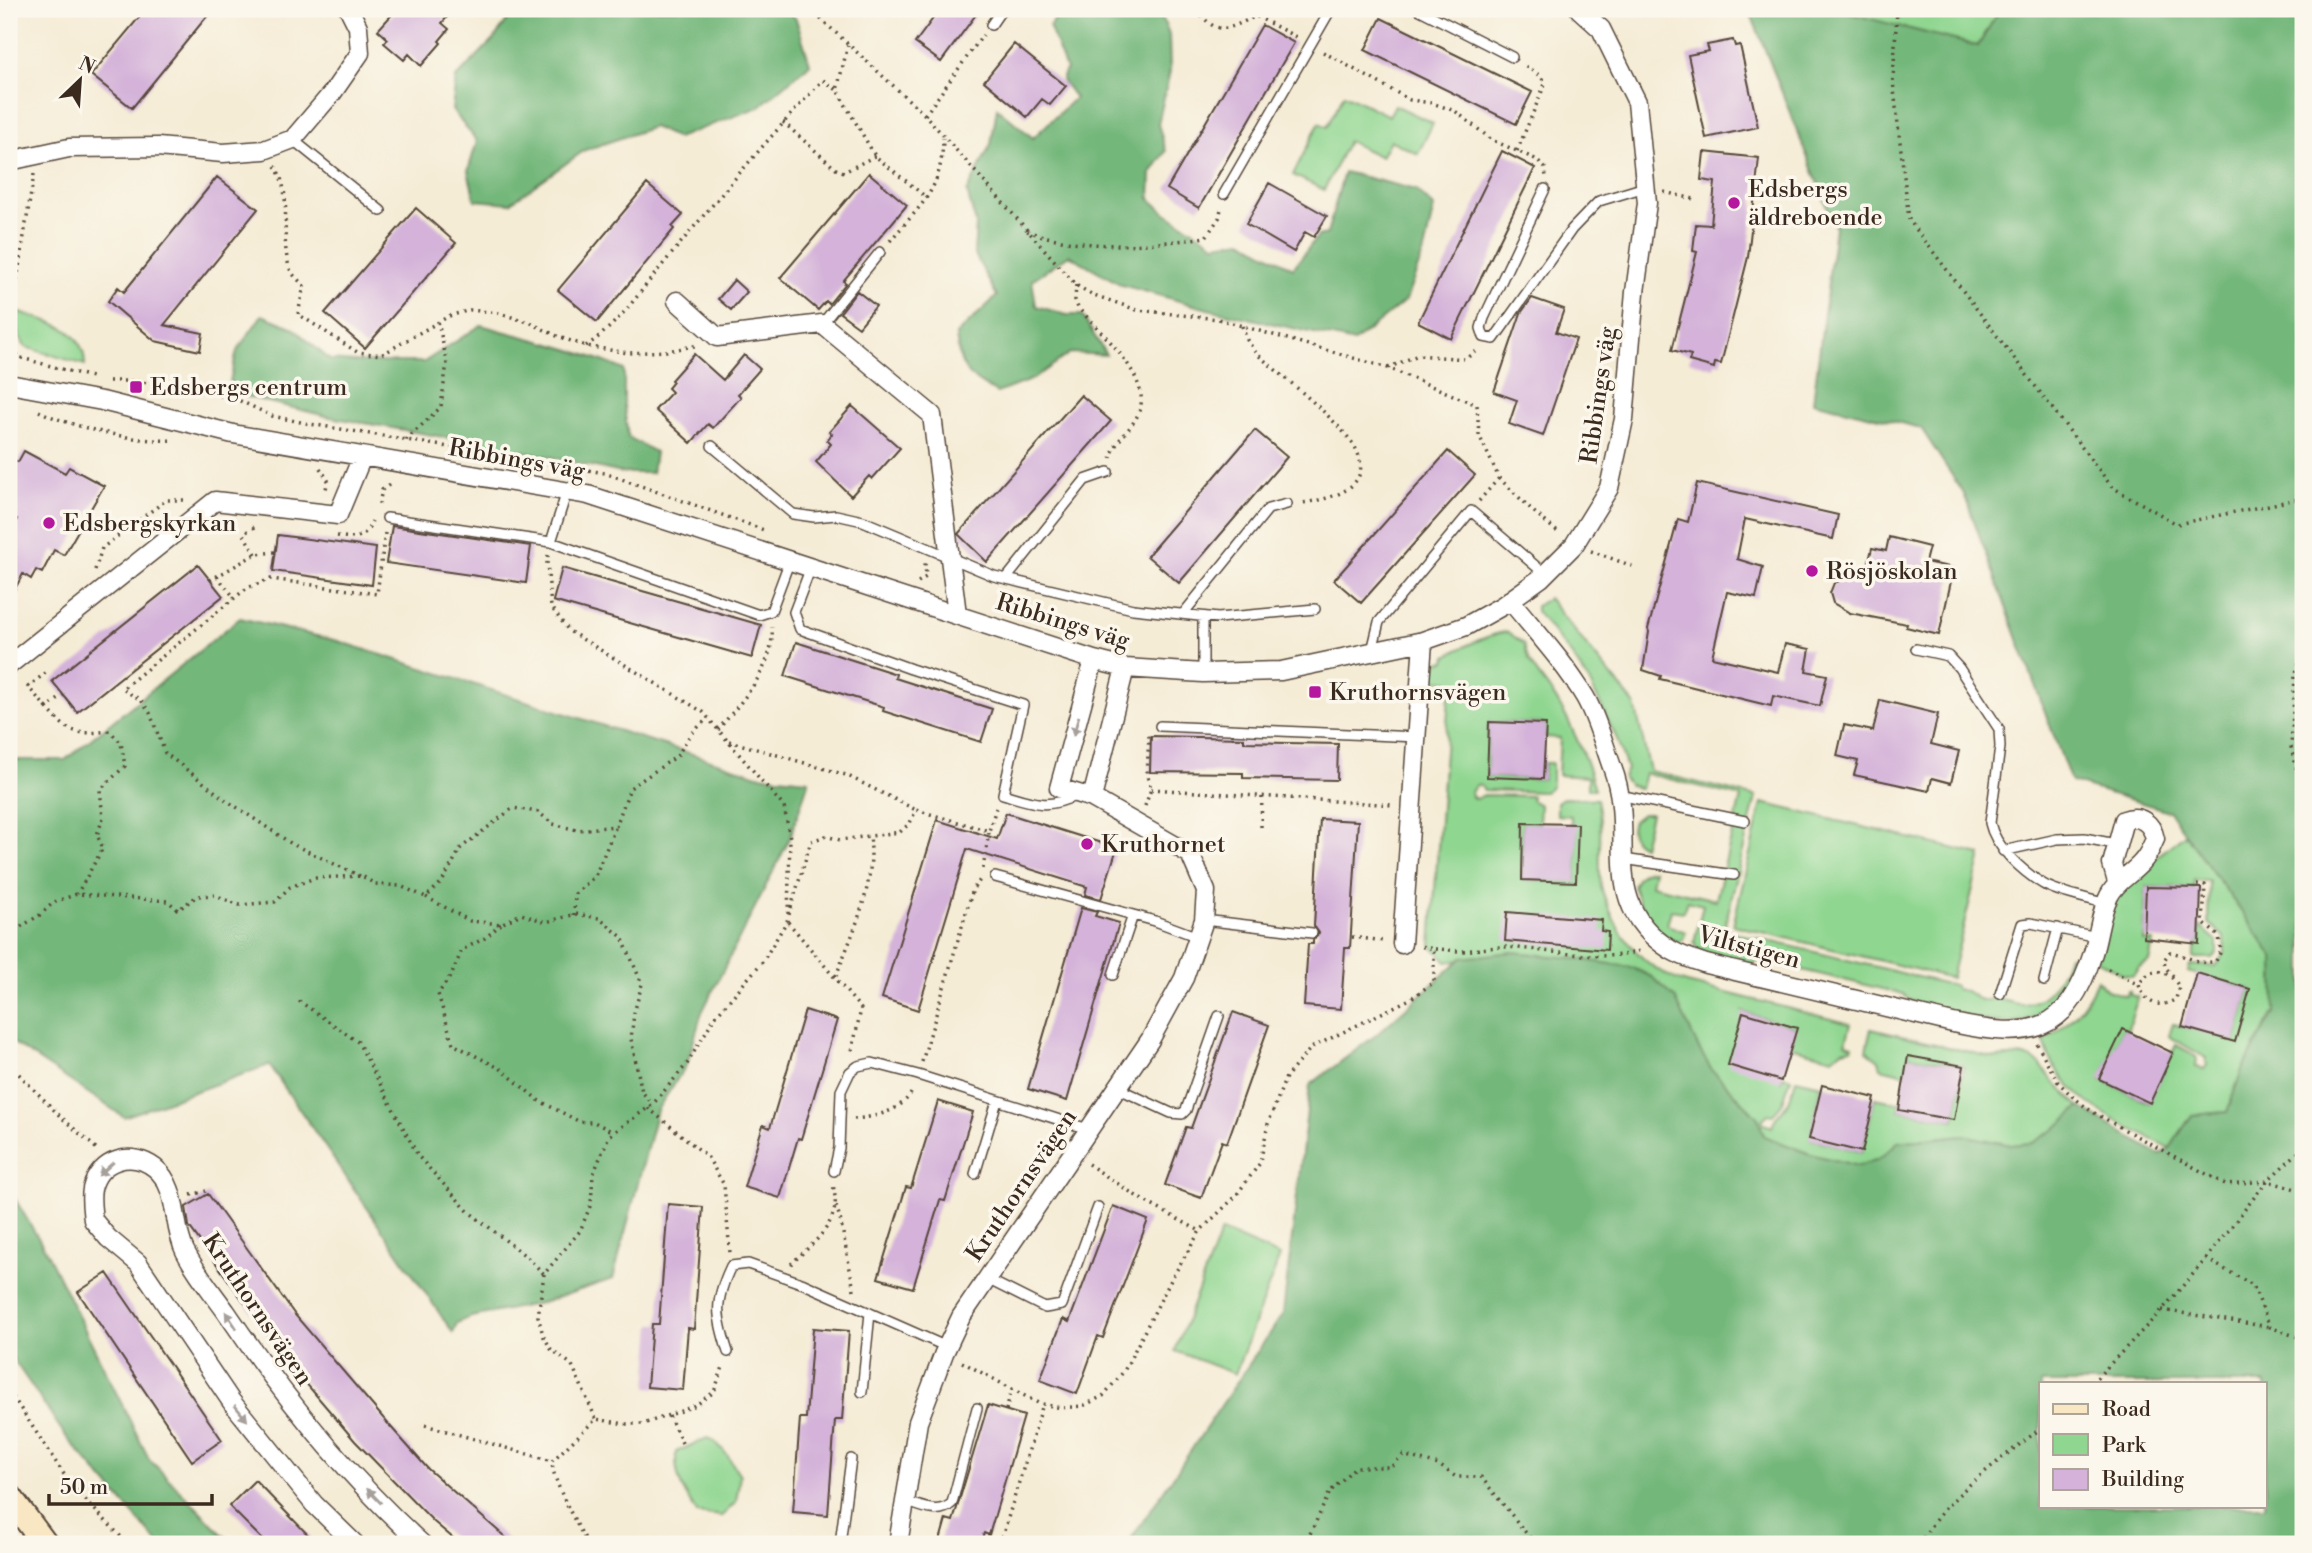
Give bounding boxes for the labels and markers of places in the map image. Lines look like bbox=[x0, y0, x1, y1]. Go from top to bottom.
place label: Edsbergs äldreboende bbox=[1748, 175, 1883, 233]
marker: Edsbergs äldreboende bbox=[1726, 195, 1742, 211]
place label: Edsbergs centrum bbox=[150, 373, 347, 403]
marker: Edsbergs centrum bbox=[128, 379, 144, 395]
place label: Edsbergskyrkan bbox=[63, 509, 236, 539]
marker: Edsbergskyrkan bbox=[41, 515, 57, 531]
place label: Rösjöskolan bbox=[1826, 557, 1958, 587]
marker: Rösjöskolan bbox=[1804, 563, 1820, 579]
place label: Kruthornsvägen bbox=[1329, 678, 1506, 708]
marker: Kruthornsvägen bbox=[1307, 684, 1323, 700]
place label: Kruthornet bbox=[1101, 830, 1226, 860]
marker: Kruthornet bbox=[1079, 836, 1095, 852]

